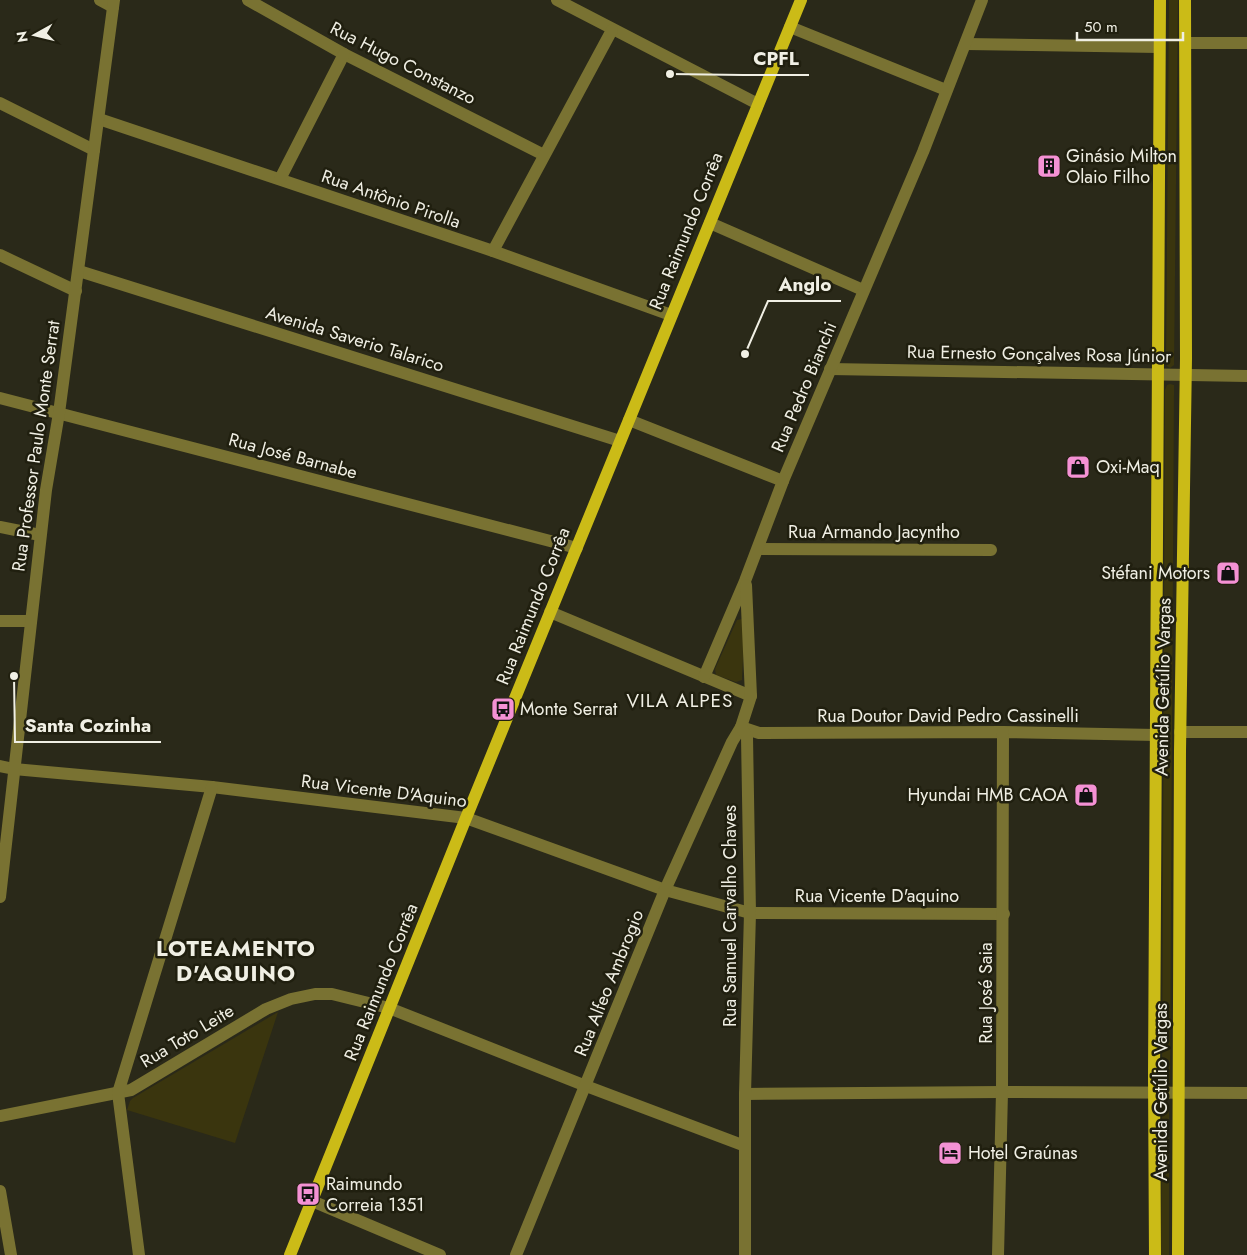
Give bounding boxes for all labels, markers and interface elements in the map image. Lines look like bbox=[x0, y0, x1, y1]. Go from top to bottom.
north arrow bbox=[10, 10, 60, 60]
scale bar bbox=[1077, 10, 1183, 42]
street label: Rua Hugo Constanzo bbox=[326, 15, 481, 111]
text: 50 m bbox=[1084, 16, 1118, 38]
text: N bbox=[11, 30, 33, 44]
callout: CPFL bbox=[743, 41, 809, 75]
text: CPFL bbox=[753, 45, 799, 72]
place label: Ginásio Milton Olaio Filho bbox=[1066, 143, 1177, 190]
street label: Rua Raimundo Corrêa bbox=[643, 148, 729, 314]
building icon: Ginásio Milton Olaio Filho bbox=[1036, 153, 1062, 179]
street label: Rua Antônio Pirolla bbox=[318, 163, 464, 235]
callout: Anglo bbox=[768, 267, 841, 301]
text: Anglo bbox=[778, 271, 831, 298]
street label: Avenida Saverio Talarico bbox=[263, 300, 447, 379]
street label: Rua Professor Paulo Monte Serrat bbox=[6, 318, 67, 573]
street label: Rua Pedro Bianchi bbox=[765, 318, 843, 456]
street label: Rua Ernesto Gonçalves Rosa Júnior bbox=[907, 339, 1172, 369]
street label: Rua José Barnabe bbox=[226, 426, 360, 486]
shop icon: Oxi-Maq bbox=[1065, 454, 1091, 480]
place label: Oxi-Maq bbox=[1096, 454, 1160, 480]
street label: Rua Armando Jacyntho bbox=[788, 519, 960, 545]
street label: Rua Raimundo Corrêa bbox=[490, 523, 576, 689]
place label: Stéfani Motors bbox=[1101, 560, 1210, 586]
shop icon: Stéfani Motors bbox=[1215, 560, 1241, 586]
street label: Avenida Getúlio Vargas bbox=[1148, 598, 1178, 776]
district label: VILA ALPES bbox=[627, 687, 733, 714]
bus stop icon: Monte Serrat bbox=[490, 696, 516, 722]
place label: Monte Serrat bbox=[520, 696, 618, 722]
street label: Rua Doutor David Pedro Cassinelli bbox=[817, 703, 1079, 729]
callout: Santa Cozinha bbox=[15, 708, 161, 742]
text: Santa Cozinha bbox=[25, 712, 151, 739]
street label: Rua Vicente D'Aquino bbox=[300, 768, 468, 814]
place label: Hyundai HMB CAOA bbox=[907, 782, 1068, 808]
shop icon: Hyundai HMB CAOA bbox=[1073, 782, 1099, 808]
street label: Rua Samuel Carvalho Chaves bbox=[717, 805, 743, 1027]
street label: Rua Vicente D'aquino bbox=[795, 883, 959, 909]
street label: Rua Raimundo Corrêa bbox=[338, 899, 424, 1065]
street label: Rua Alfeo Ambrogio bbox=[568, 906, 650, 1060]
district label: LOTEAMENTO D'AQUINO bbox=[156, 932, 316, 989]
street label: Rua José Saia bbox=[973, 942, 999, 1044]
street label: Rua Toto Leite bbox=[135, 998, 239, 1074]
street label: Avenida Getúlio Vargas bbox=[1148, 1003, 1174, 1181]
hotel icon: Hotel Graúnas bbox=[937, 1140, 963, 1166]
place label: Hotel Graúnas bbox=[968, 1140, 1077, 1166]
place label: Raimundo Correia 1351 bbox=[326, 1171, 424, 1218]
bus stop icon: Raimundo Correia 1351 bbox=[295, 1181, 321, 1207]

